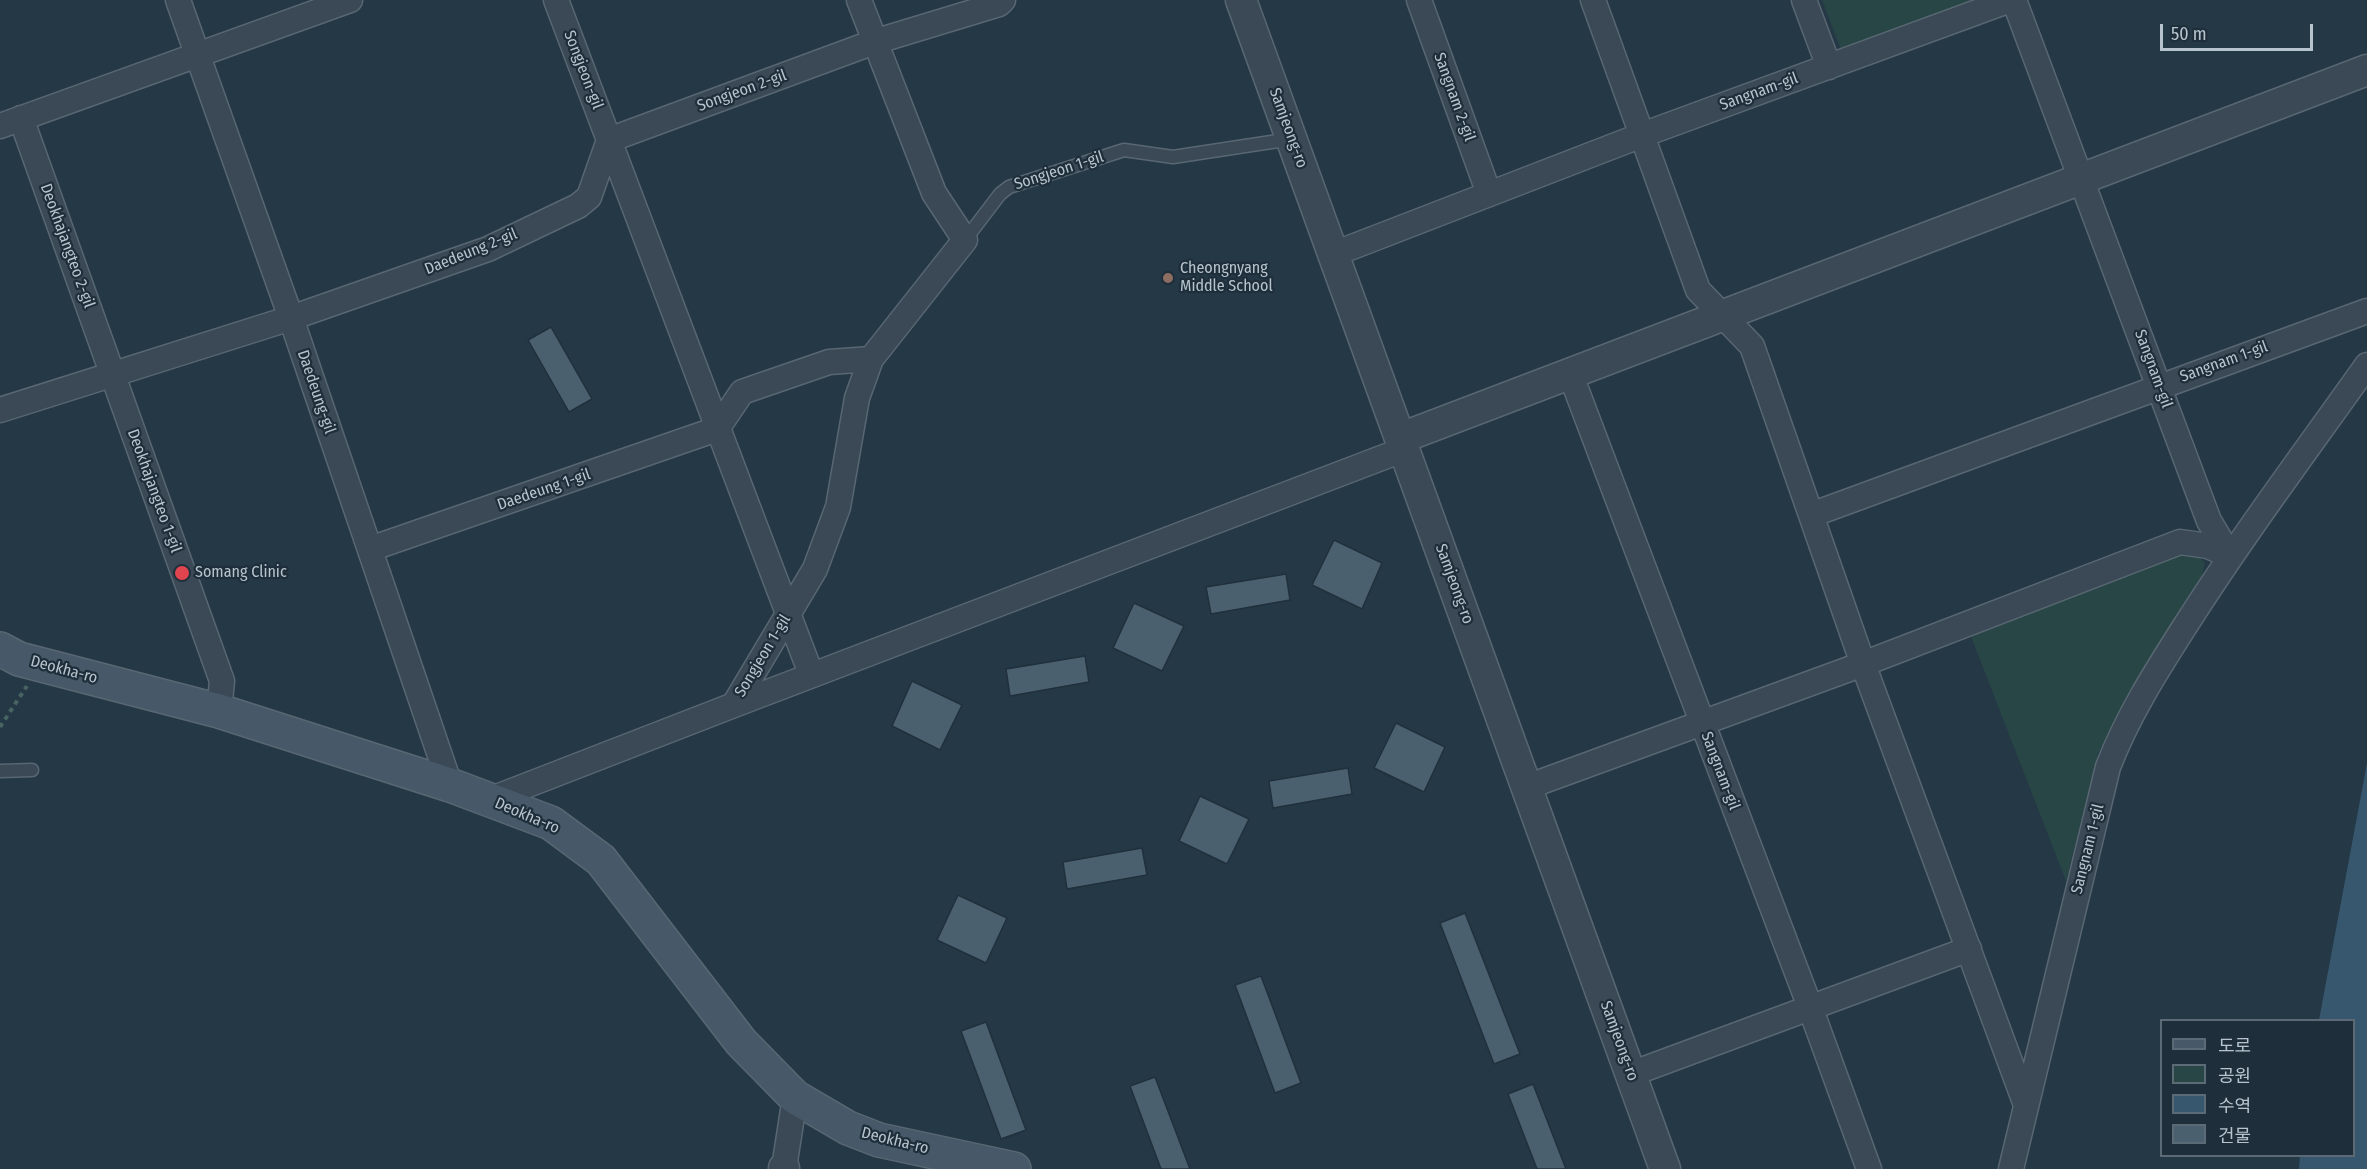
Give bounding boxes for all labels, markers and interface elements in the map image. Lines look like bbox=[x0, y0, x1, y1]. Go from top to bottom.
scale bar bbox=[2163, 12, 2316, 50]
text: 50 m bbox=[2171, 23, 2207, 45]
street label: Songjeon-gil bbox=[559, 28, 607, 112]
street label: Sangnam 2-gil bbox=[1429, 50, 1479, 144]
street label: Songjeon 2-gil bbox=[695, 66, 789, 116]
street label: Sangnam-gil bbox=[1717, 69, 1801, 115]
street label: Samjeong-ro bbox=[1265, 85, 1311, 171]
street label: Songjeon 1-gil bbox=[1012, 148, 1106, 194]
street label: Deokhajangteo 2-gil bbox=[36, 181, 98, 311]
street label: Daedeung 2-gil bbox=[422, 225, 520, 279]
place label: Cheongnyang Middle School bbox=[1180, 259, 1273, 297]
marker: Cheongnyang Middle School bbox=[1161, 271, 1175, 285]
street label: Sangnam-gil bbox=[2130, 327, 2176, 411]
street label: Sangnam 1-gil bbox=[2177, 337, 2271, 387]
street label: Daedeung-gil bbox=[293, 348, 339, 436]
street label: Deokhajangteo 1-gil bbox=[123, 427, 185, 555]
street label: Daedeung 1-gil bbox=[495, 465, 593, 515]
street label: Samjeong-ro bbox=[1431, 541, 1477, 627]
place label: Somang Clinic bbox=[195, 563, 287, 583]
marker: Somang Clinic bbox=[173, 564, 191, 582]
street label: Songjeon 1-gil bbox=[731, 611, 795, 701]
street label: Deokha-ro bbox=[28, 652, 100, 688]
street label: Sangnam-gil bbox=[1696, 729, 1744, 813]
street label: Deokha-ro bbox=[492, 794, 562, 838]
street label: Sangnam 1-gil bbox=[2068, 802, 2108, 896]
street label: Samjeong-ro bbox=[1596, 998, 1642, 1084]
legend bbox=[2160, 1019, 2355, 1157]
text: 도로 bbox=[2218, 1035, 2251, 1057]
text: 공원 bbox=[2218, 1065, 2251, 1087]
text: 수역 bbox=[2218, 1095, 2251, 1117]
street label: Deokha-ro bbox=[859, 1123, 931, 1159]
text: 건물 bbox=[2218, 1125, 2251, 1147]

